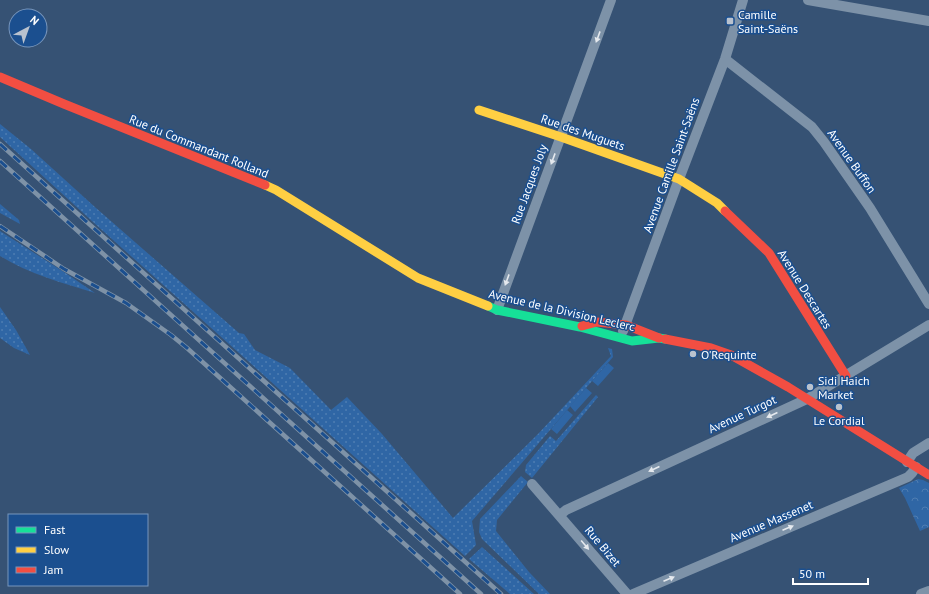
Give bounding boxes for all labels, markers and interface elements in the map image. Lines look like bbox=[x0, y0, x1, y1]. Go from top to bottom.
place label: Camille Saint-Saëns bbox=[738, 7, 798, 36]
north arrow bbox=[8, 8, 48, 48]
text: N bbox=[27, 13, 42, 28]
marker: Camille Saint-Saëns bbox=[725, 16, 735, 26]
one-way arrow bbox=[594, 31, 600, 43]
street label: Avenue Camille Saint-Saëns bbox=[640, 95, 702, 235]
street label: Rue du Commandant Rolland bbox=[127, 111, 271, 181]
street label: Rue des Muguets bbox=[539, 111, 627, 153]
street label: Avenue Buffon bbox=[824, 126, 880, 196]
street label: Rue Jacques Joly bbox=[508, 142, 550, 226]
one-way arrow bbox=[549, 153, 555, 165]
street label: Avenue Descartes bbox=[775, 247, 835, 331]
one-way arrow bbox=[504, 275, 510, 287]
street label: Avenue de la Division Leclerc bbox=[487, 286, 637, 334]
place label: O'Requinte bbox=[701, 347, 757, 362]
marker: O'Requinte bbox=[688, 349, 698, 359]
place label: Sidi Haich Market bbox=[818, 373, 870, 402]
marker: Sidi Haich Market bbox=[805, 382, 815, 392]
street label: Avenue Turgot bbox=[706, 392, 778, 436]
marker: Le Cordial bbox=[834, 402, 844, 412]
one-way arrow bbox=[766, 412, 777, 418]
place label: Le Cordial bbox=[814, 413, 865, 428]
one-way arrow bbox=[647, 467, 659, 473]
street label: Avenue Massenet bbox=[727, 497, 815, 545]
legend bbox=[8, 514, 148, 586]
text: Fast bbox=[44, 522, 65, 537]
street label: Rue Bizet bbox=[582, 523, 624, 569]
one-way arrow bbox=[783, 524, 795, 530]
one-way arrow bbox=[581, 539, 590, 550]
text: Slow bbox=[44, 542, 69, 557]
scale bar bbox=[793, 560, 868, 586]
text: Jam bbox=[43, 562, 63, 577]
text: 50 m bbox=[799, 566, 825, 581]
one-way arrow bbox=[663, 575, 675, 581]

